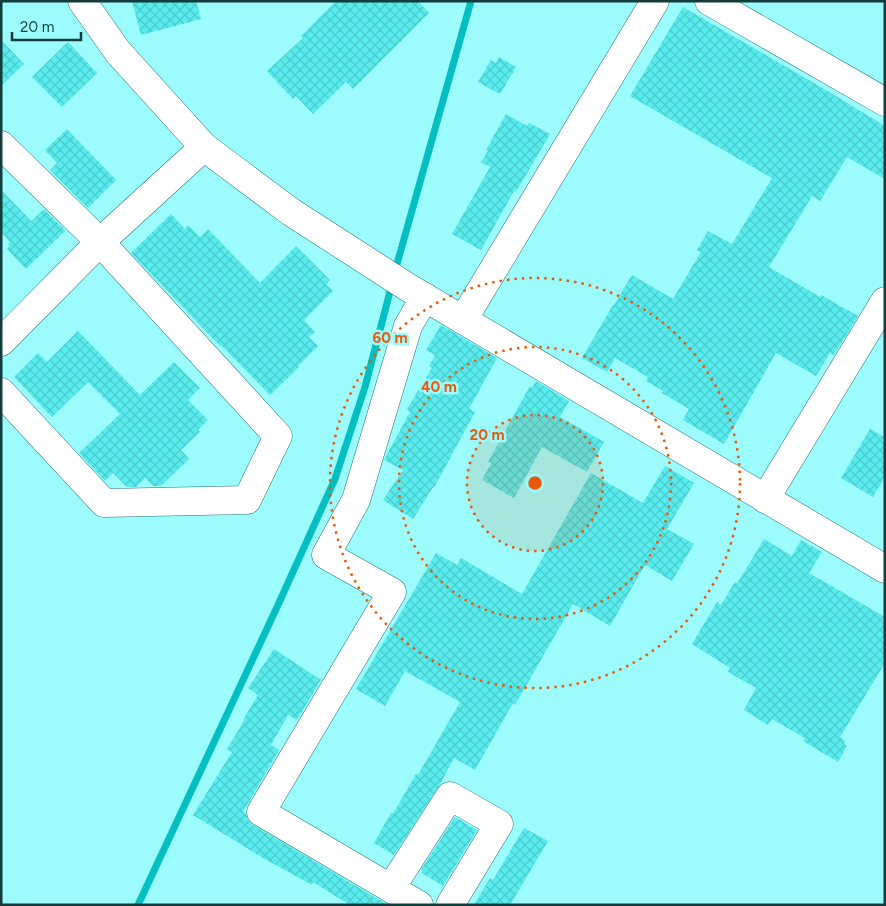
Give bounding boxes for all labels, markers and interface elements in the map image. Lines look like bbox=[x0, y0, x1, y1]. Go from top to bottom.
scale bar bbox=[12, 10, 81, 42]
text: 20 m bbox=[20, 18, 54, 36]
text: 60 m bbox=[372, 329, 408, 347]
text: 40 m bbox=[421, 378, 457, 396]
text: 20 m bbox=[469, 426, 505, 444]
centre of rings bbox=[526, 474, 544, 492]

